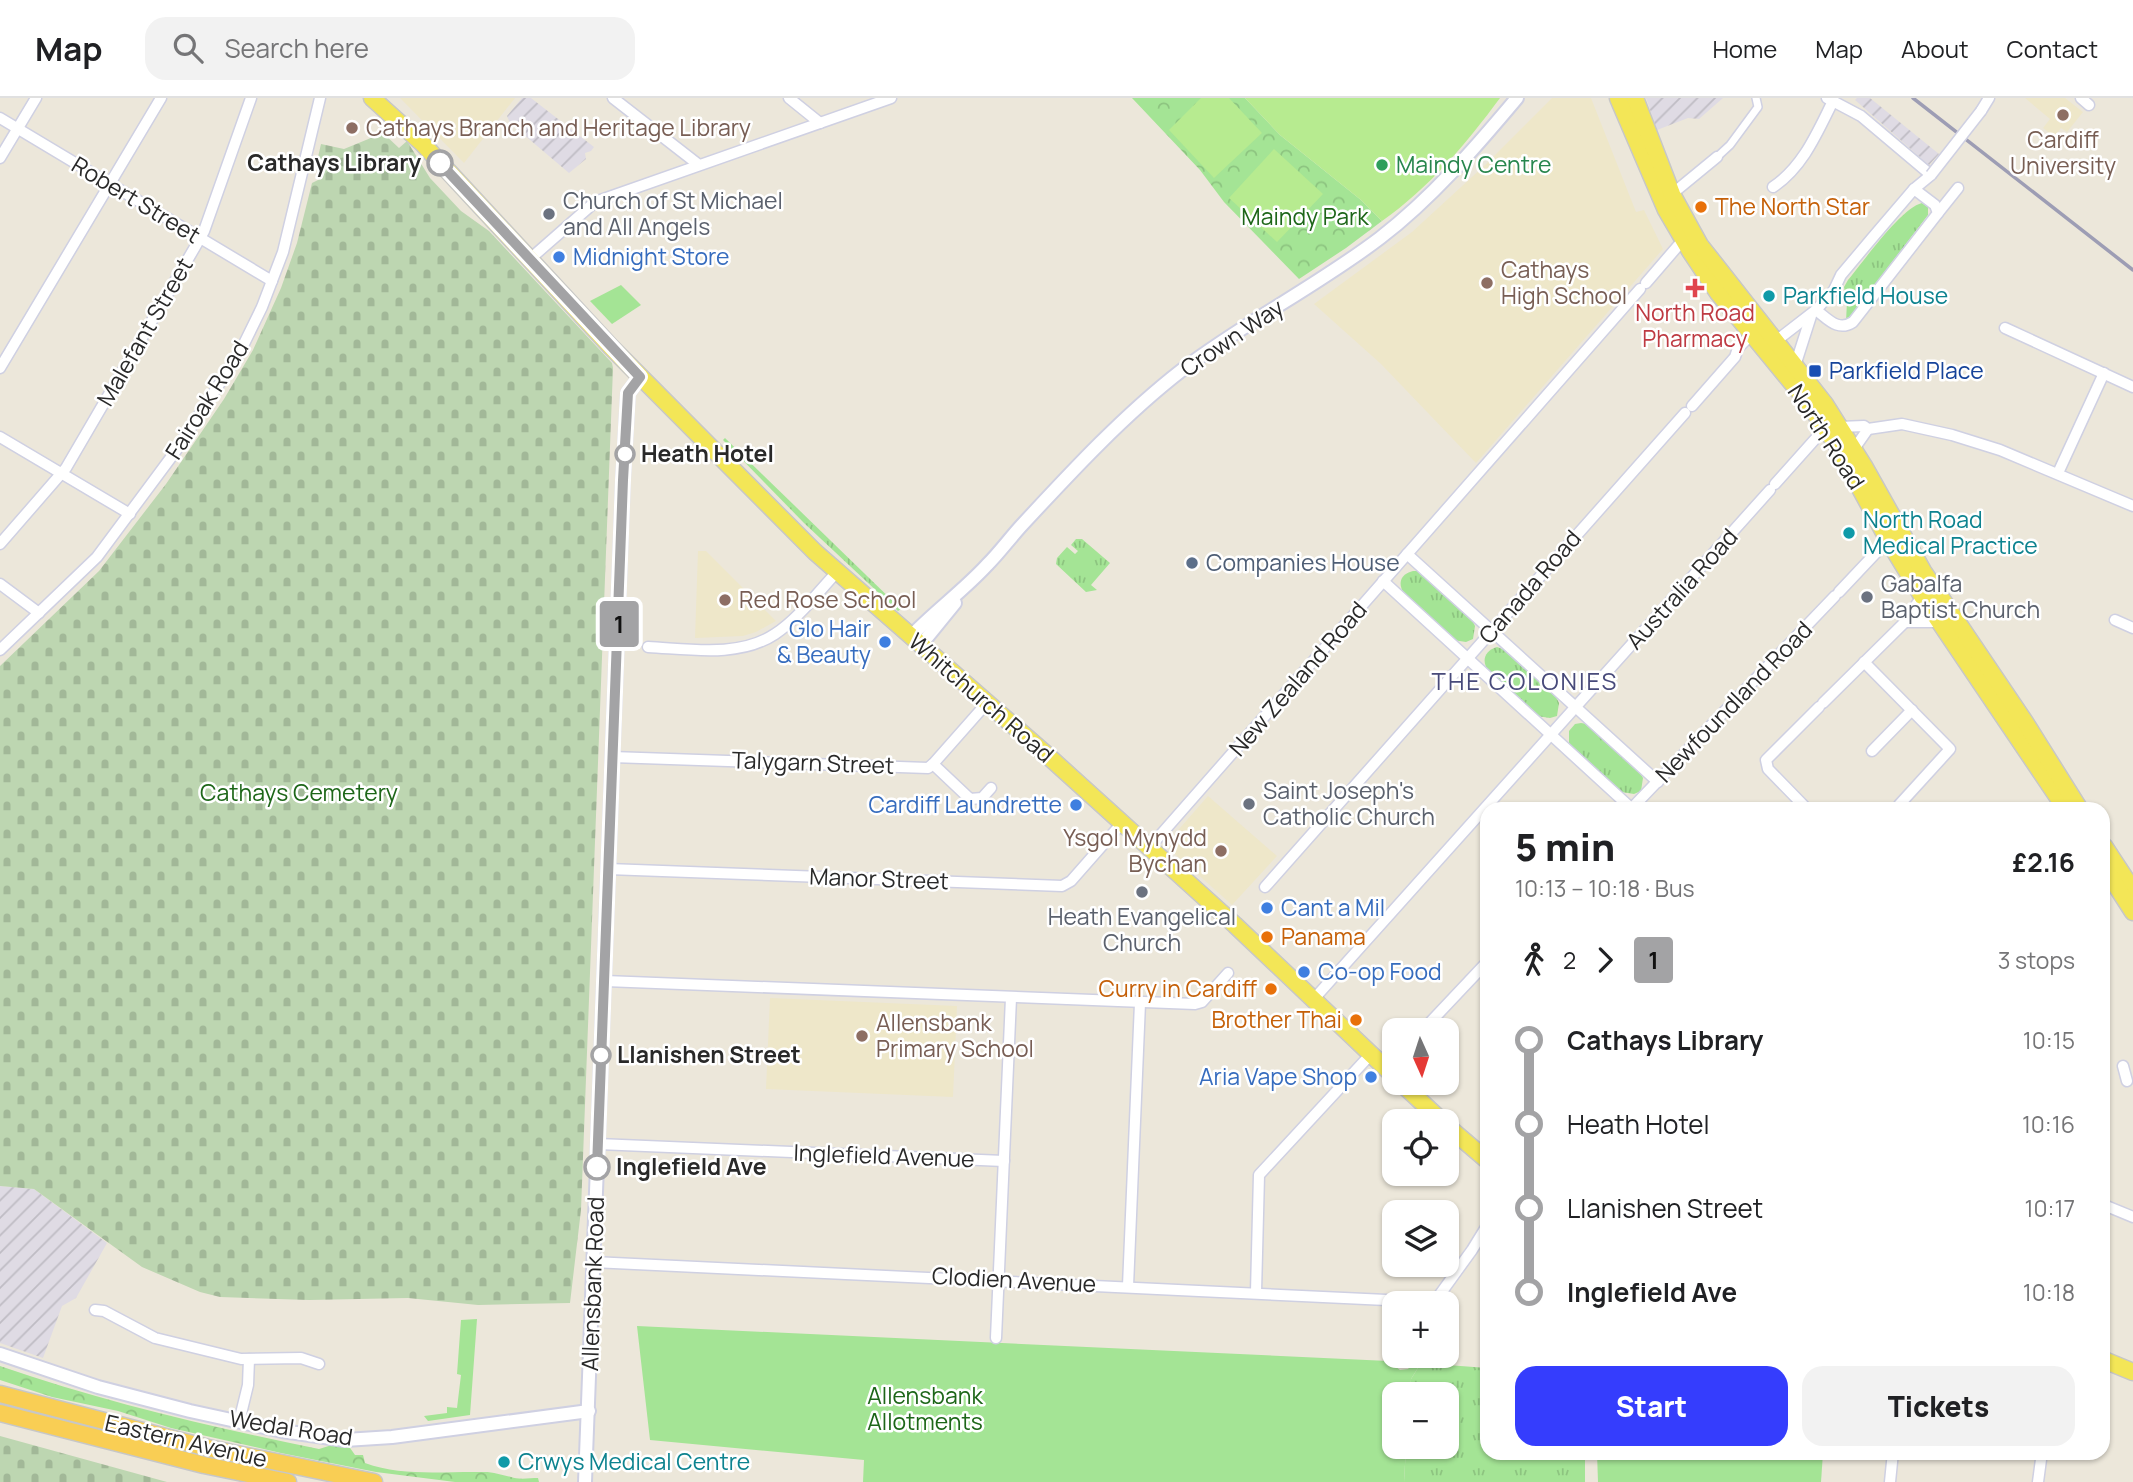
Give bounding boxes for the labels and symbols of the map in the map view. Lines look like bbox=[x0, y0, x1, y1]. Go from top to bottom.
marker: Cardiff University bbox=[2055, 107, 2071, 123]
place label: Cathays Branch and Heritage Library bbox=[366, 111, 751, 143]
marker: Cathays Branch and Heritage Library bbox=[344, 120, 360, 136]
place label: Cardiff University bbox=[2010, 123, 2116, 181]
place label: Cathays Library bbox=[247, 146, 421, 178]
street label: Robert Street bbox=[66, 148, 207, 250]
place label: Maindy Centre bbox=[1396, 148, 1551, 180]
marker: Cathays Library bbox=[427, 150, 453, 176]
marker: Maindy Centre bbox=[1374, 157, 1390, 173]
place label: Church of St Michael and All Angels bbox=[563, 184, 783, 242]
place label: The North Star bbox=[1715, 190, 1870, 222]
marker: The North Star bbox=[1693, 199, 1709, 215]
park label: Maindy Park bbox=[1241, 200, 1369, 232]
marker: Church of St Michael and All Angels bbox=[541, 206, 557, 222]
place label: Midnight Store bbox=[573, 240, 730, 272]
marker: Midnight Store bbox=[551, 249, 567, 265]
street label: Malefant Street bbox=[89, 251, 200, 412]
place label: Cathays High School bbox=[1501, 253, 1627, 311]
marker: Cathays High School bbox=[1479, 275, 1495, 291]
place label: Parkfield House bbox=[1783, 279, 1948, 311]
marker: North Road Pharmacy bbox=[1687, 280, 1703, 296]
marker: Parkfield House bbox=[1761, 288, 1777, 304]
street label: Crown Way bbox=[1173, 291, 1289, 384]
place label: North Road Pharmacy bbox=[1635, 296, 1755, 354]
street label: Fairoak Road bbox=[157, 334, 255, 465]
place label: Parkfield Place bbox=[1829, 354, 1984, 386]
marker: Parkfield Place bbox=[1807, 363, 1823, 379]
street label: North Road bbox=[1781, 378, 1873, 495]
place label: Heath Hotel bbox=[641, 437, 774, 469]
marker: Heath Hotel bbox=[615, 444, 635, 464]
place label: North Road Medical Practice bbox=[1863, 503, 2038, 561]
street label: Australia Road bbox=[1618, 521, 1744, 656]
street label: Canada Road bbox=[1471, 523, 1588, 650]
marker: North Road Medical Practice bbox=[1841, 525, 1857, 541]
place label: Companies House bbox=[1206, 546, 1400, 578]
marker: Companies House bbox=[1184, 555, 1200, 571]
place label: Gabalfa Baptist Church bbox=[1881, 567, 2040, 625]
place label: Red Rose School bbox=[739, 583, 916, 615]
marker: Gabalfa Baptist Church bbox=[1859, 589, 1875, 605]
marker: Red Rose School bbox=[717, 592, 733, 608]
street label: New Zealand Road bbox=[1221, 594, 1373, 763]
line badge: 1 bbox=[596, 601, 642, 647]
place label: Glo Hair & Beauty bbox=[777, 612, 871, 670]
street label: Newfoundland Road bbox=[1648, 614, 1819, 789]
street label: Whitchurch Road bbox=[902, 625, 1061, 769]
marker: Glo Hair & Beauty bbox=[877, 634, 893, 650]
district label: THE COLONIES bbox=[1432, 664, 1618, 697]
street label: Talygarn Street bbox=[731, 743, 895, 781]
place label: Saint Joseph's Catholic Church bbox=[1263, 774, 1435, 832]
park label: Cathays Cemetery bbox=[200, 776, 398, 808]
place label: Cardiff Laundrette bbox=[868, 788, 1062, 820]
marker: Saint Joseph's Catholic Church bbox=[1241, 796, 1257, 812]
marker: Cardiff Laundrette bbox=[1068, 797, 1084, 813]
place label: Ysgol Mynydd Bychan bbox=[1063, 821, 1207, 879]
marker: Ysgol Mynydd Bychan bbox=[1213, 843, 1229, 859]
street label: Manor Street bbox=[809, 860, 949, 896]
marker: Heath Evangelical Church bbox=[1134, 884, 1150, 900]
place label: Cant a Mil bbox=[1281, 891, 1385, 923]
place label: Heath Evangelical Church bbox=[1048, 900, 1236, 958]
marker: Cant a Mil bbox=[1259, 900, 1275, 916]
place label: Panama bbox=[1281, 920, 1366, 952]
marker: Panama bbox=[1259, 929, 1275, 945]
place label: Co-op Food bbox=[1318, 955, 1442, 987]
marker: Co-op Food bbox=[1296, 964, 1312, 980]
place label: Curry in Cardiff bbox=[1099, 972, 1257, 1004]
marker: Curry in Cardiff bbox=[1263, 981, 1279, 997]
place label: Brother Thai bbox=[1211, 1003, 1342, 1035]
place label: Allensbank Primary School bbox=[876, 1006, 1034, 1064]
marker: Brother Thai bbox=[1348, 1012, 1364, 1028]
north arrow bbox=[1382, 1018, 1460, 1096]
marker: Allensbank Primary School bbox=[854, 1028, 870, 1044]
place label: Llanishen Street bbox=[617, 1038, 801, 1070]
marker: Llanishen Street bbox=[591, 1045, 611, 1065]
place label: Aria Vape Shop bbox=[1199, 1060, 1357, 1092]
marker: Aria Vape Shop bbox=[1363, 1069, 1379, 1085]
street label: Inglefield Avenue bbox=[793, 1136, 975, 1174]
place label: Inglefield Ave bbox=[616, 1150, 767, 1182]
marker: Inglefield Ave bbox=[584, 1154, 610, 1180]
street label: Allensbank Road bbox=[573, 1196, 611, 1372]
street label: Clodien Avenue bbox=[931, 1259, 1097, 1299]
park label: Allensbank Allotments bbox=[867, 1379, 983, 1437]
street label: Wedal Road bbox=[227, 1401, 355, 1453]
street label: Eastern Avenue bbox=[102, 1406, 270, 1474]
place label: Crwys Medical Centre bbox=[518, 1445, 750, 1477]
marker: Crwys Medical Centre bbox=[496, 1454, 512, 1470]

